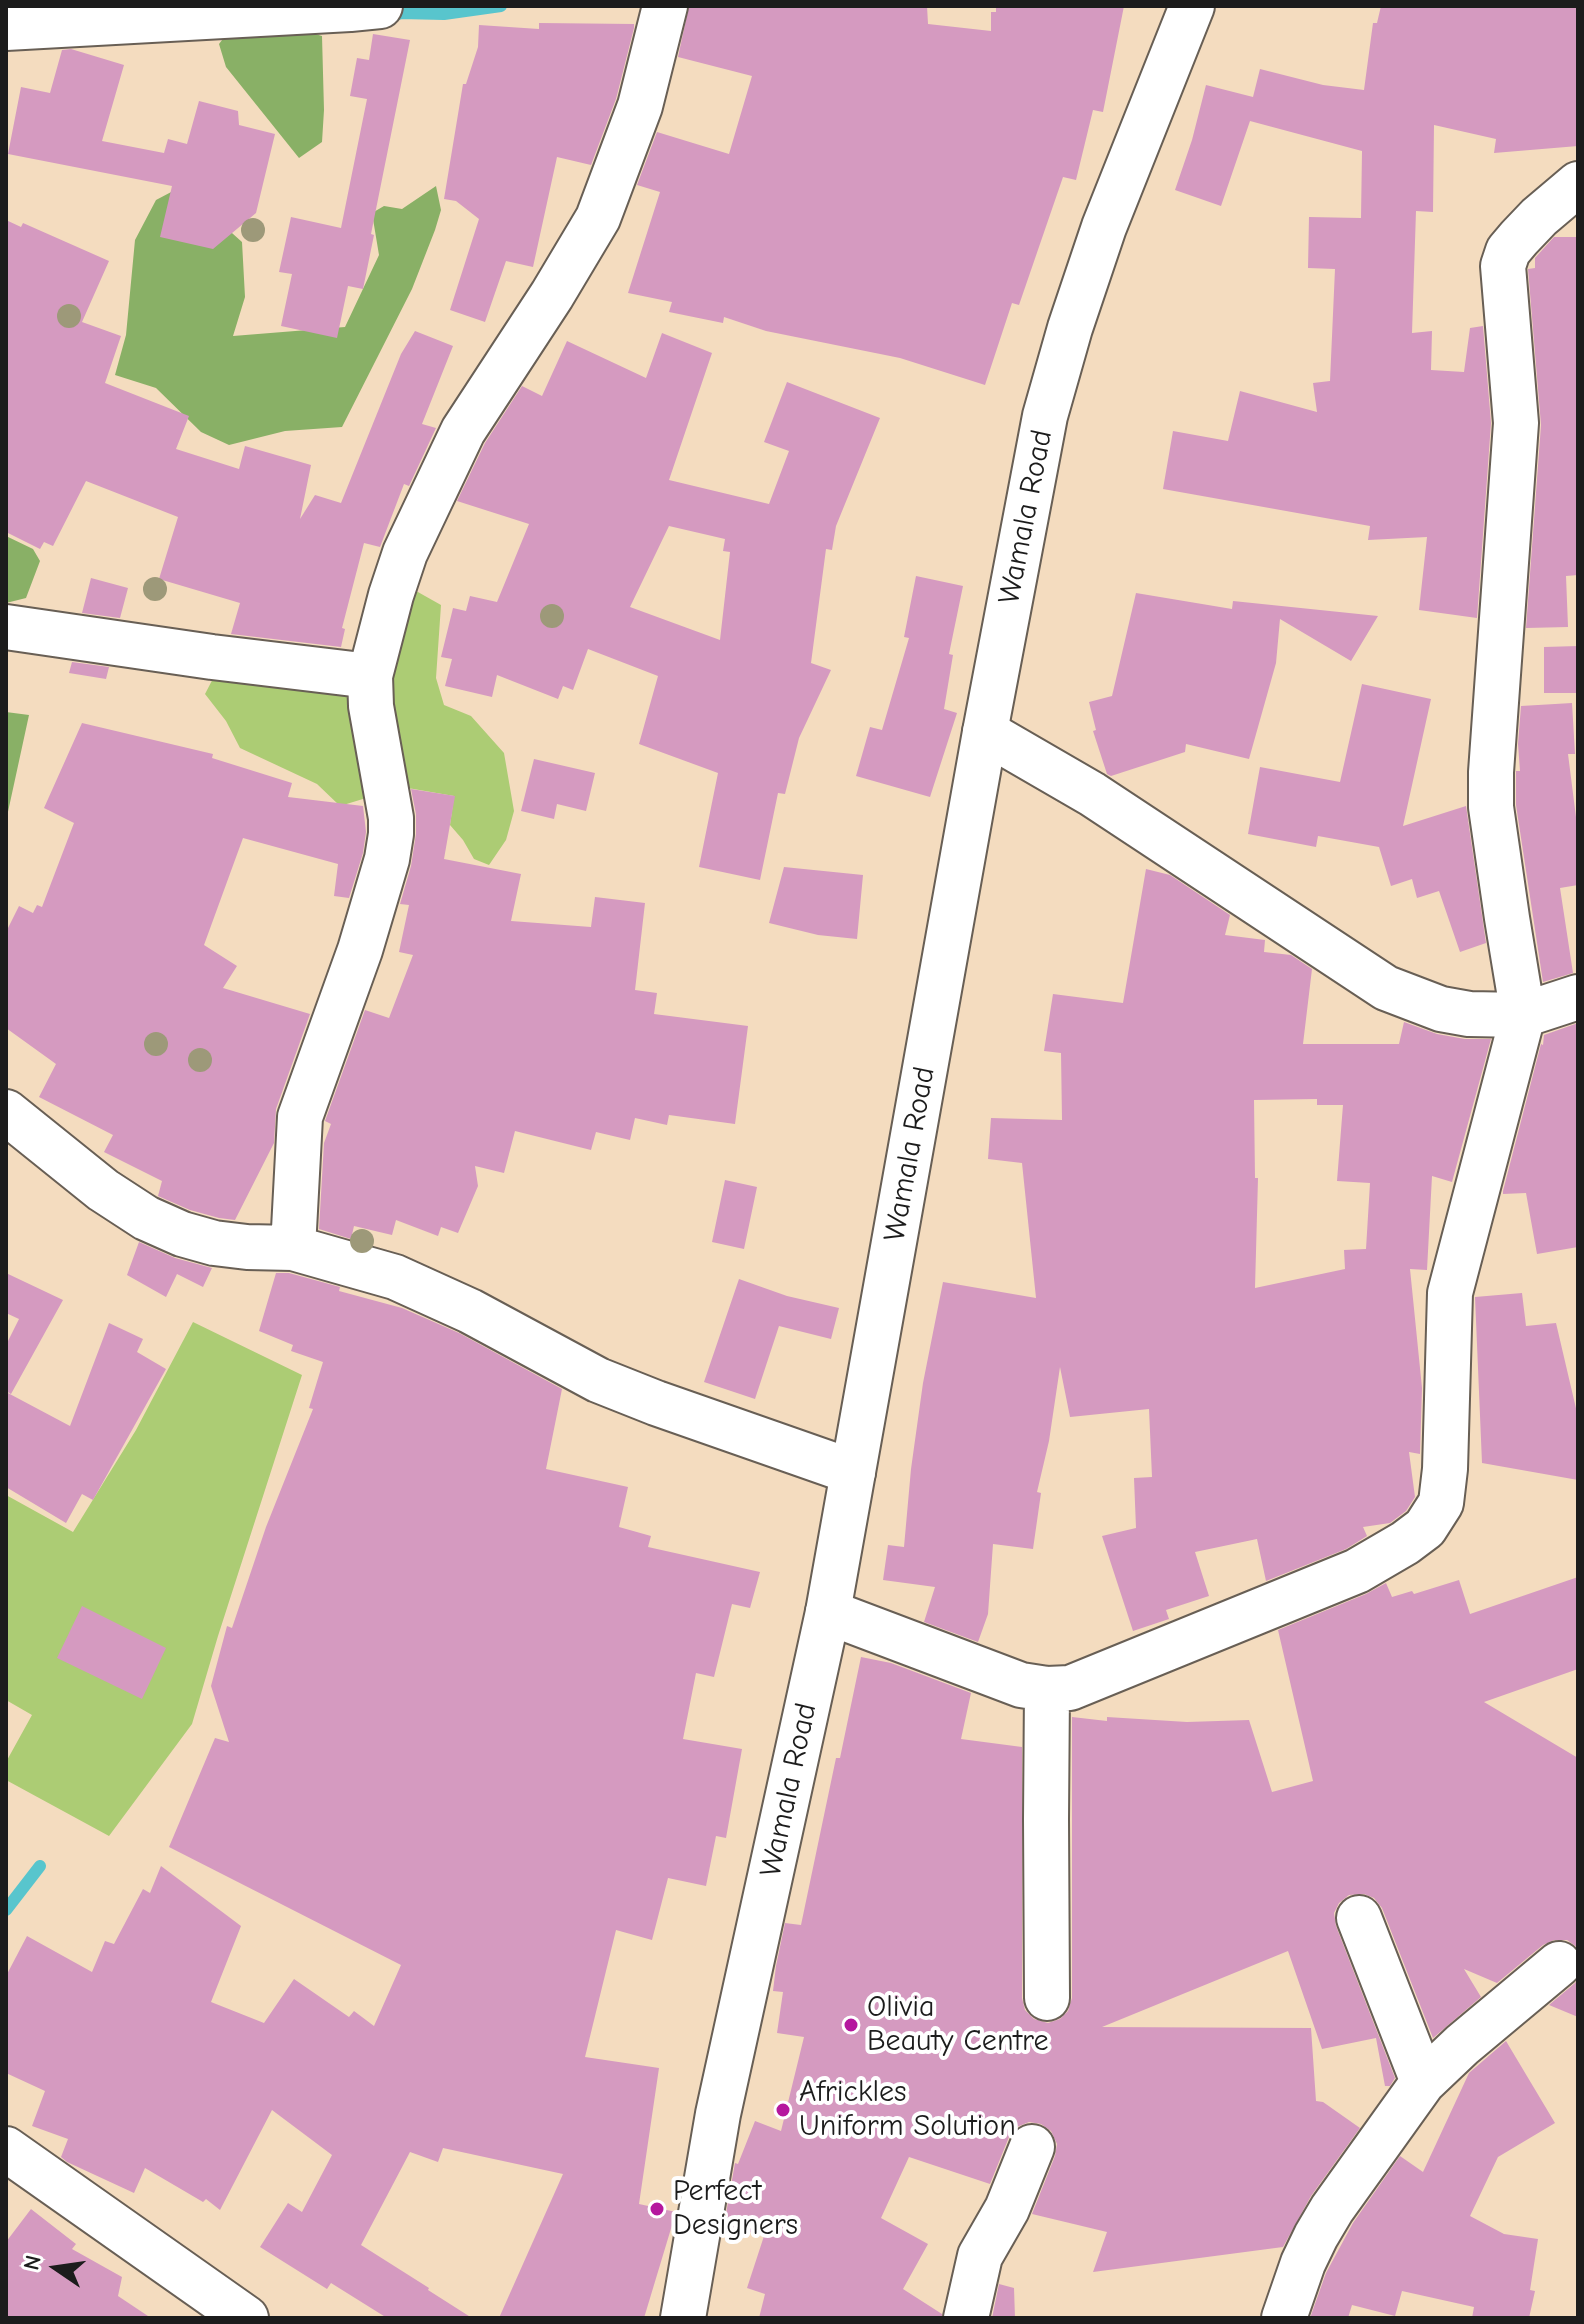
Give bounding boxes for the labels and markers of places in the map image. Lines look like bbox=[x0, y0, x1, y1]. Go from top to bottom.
place label: Olivia Beauty Centre bbox=[867, 1990, 1048, 2060]
marker: Olivia Beauty Centre bbox=[842, 2016, 860, 2034]
place label: Africkles Uniform Solution bbox=[799, 2075, 1016, 2146]
marker: Africkles Uniform Solution bbox=[774, 2101, 792, 2119]
place label: Perfect Designers bbox=[673, 2174, 798, 2244]
marker: Perfect Designers bbox=[648, 2200, 666, 2218]

